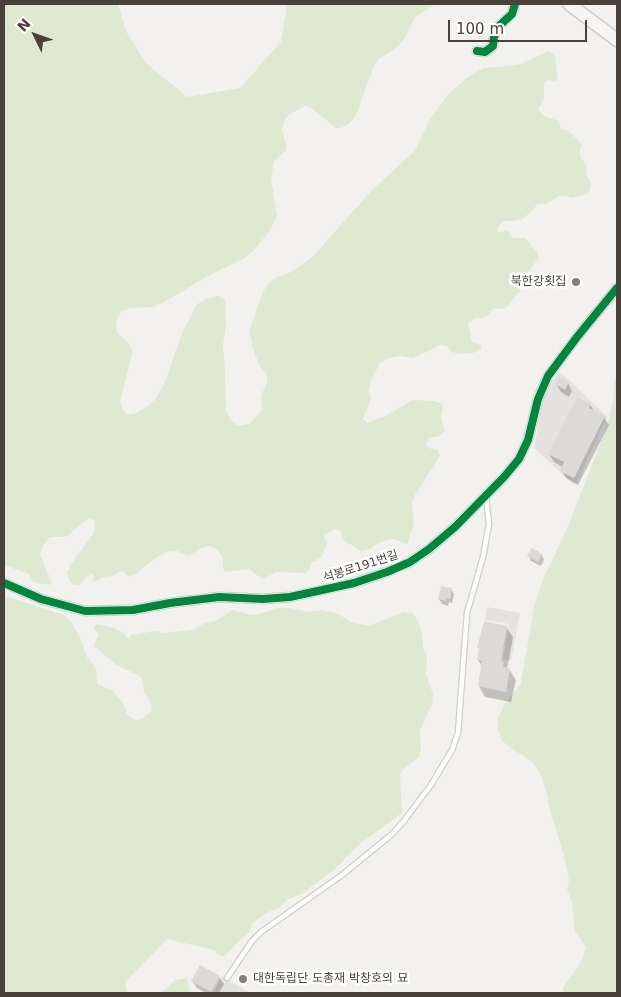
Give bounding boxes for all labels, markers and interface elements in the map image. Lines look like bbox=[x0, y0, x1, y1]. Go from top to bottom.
north arrow bbox=[10, 10, 60, 60]
scale bar bbox=[451, 10, 590, 42]
text: N bbox=[14, 15, 34, 35]
text: 100 m bbox=[456, 20, 504, 38]
place label: 북한강횟집 bbox=[511, 275, 566, 289]
marker: 북한강횟집 bbox=[570, 276, 582, 288]
street label: 석봉로191번길 bbox=[322, 548, 400, 586]
place label: 대한독립단 도총재 박창호의 묘 bbox=[253, 972, 408, 986]
marker: 대한독립단 도총재 박창호의 묘 bbox=[237, 973, 249, 985]

